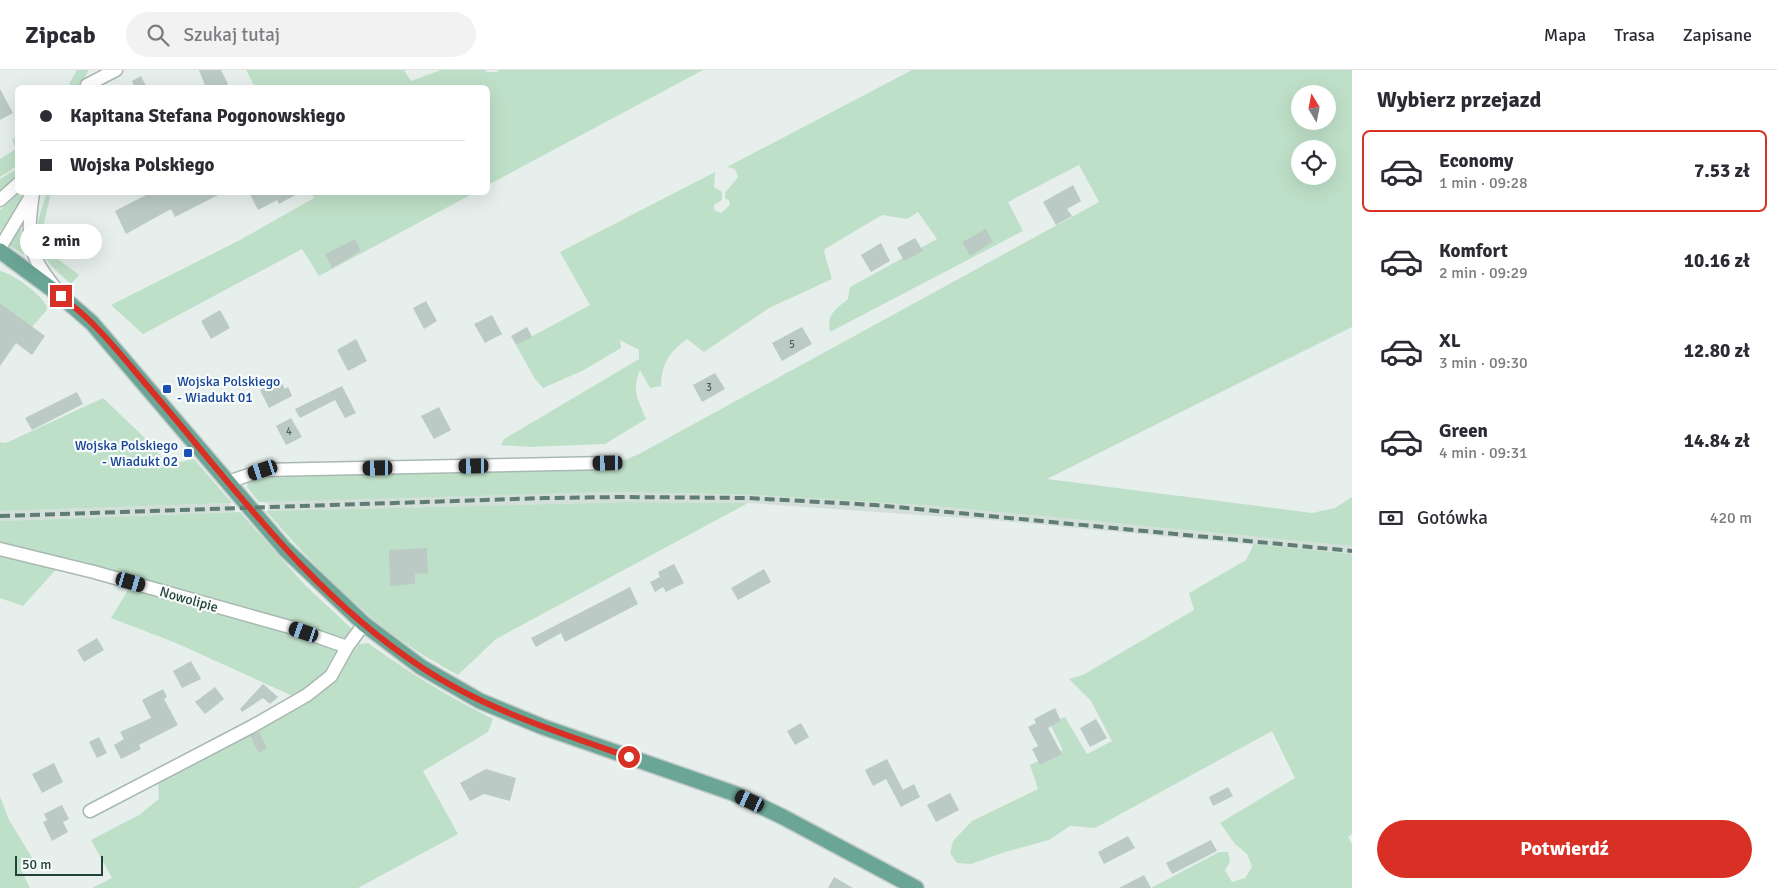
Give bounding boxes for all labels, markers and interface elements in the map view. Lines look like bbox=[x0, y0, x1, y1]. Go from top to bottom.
search box bbox=[126, 12, 476, 57]
text: Zipcab bbox=[25, 20, 96, 50]
icon: search bbox=[144, 21, 172, 49]
text: Szukaj tutaj bbox=[184, 23, 280, 47]
text: Mapa bbox=[1544, 24, 1586, 46]
text: Trasa bbox=[1614, 24, 1655, 46]
text: Zapisane bbox=[1683, 24, 1752, 46]
north arrow bbox=[1291, 85, 1336, 130]
map controls bbox=[1291, 85, 1336, 185]
text: Wybierz przejazd bbox=[1377, 86, 1541, 113]
text: Kapitana Stefana Pogonowskiego bbox=[70, 104, 345, 128]
button: locate bbox=[1291, 140, 1336, 185]
icon: car bbox=[1379, 149, 1424, 194]
text: Economy bbox=[1439, 149, 1513, 173]
text: Wojska Polskiego bbox=[70, 153, 215, 177]
text: 7.53 zł bbox=[1694, 159, 1750, 183]
text: 1 min · 09:28 bbox=[1439, 173, 1528, 193]
callout: 2 min bbox=[20, 224, 102, 258]
text: 2 min bbox=[42, 231, 80, 251]
icon: car bbox=[1379, 239, 1424, 284]
text: Komfort bbox=[1439, 239, 1508, 263]
text: 10.16 zł bbox=[1684, 249, 1750, 273]
text: 2 min · 09:29 bbox=[1439, 263, 1528, 283]
route end bbox=[50, 285, 72, 307]
icon: car bbox=[1379, 329, 1424, 374]
text: XL bbox=[1439, 329, 1461, 353]
house number: 5 bbox=[789, 338, 795, 351]
text: 12.80 zł bbox=[1684, 339, 1750, 363]
text: 3 min · 09:30 bbox=[1439, 353, 1528, 373]
place label: Wojska Polskiego - Wiadukt 01 bbox=[177, 373, 280, 406]
house number: 3 bbox=[706, 381, 712, 394]
marker: Wojska Polskiego - Wiadukt 01 bbox=[161, 383, 173, 395]
icon: car bbox=[1379, 419, 1424, 464]
text: Green bbox=[1439, 419, 1488, 443]
house number: 4 bbox=[286, 425, 292, 438]
text: 14.84 zł bbox=[1684, 429, 1750, 453]
place label: Wojska Polskiego - Wiadukt 02 bbox=[75, 437, 178, 470]
text: 4 min · 09:31 bbox=[1439, 443, 1528, 463]
marker: Wojska Polskiego - Wiadukt 02 bbox=[182, 447, 194, 459]
car bbox=[592, 455, 623, 471]
car bbox=[246, 458, 279, 482]
car bbox=[458, 458, 489, 474]
car bbox=[362, 460, 393, 476]
icon: cash bbox=[1377, 504, 1405, 532]
text: Gotówka bbox=[1417, 506, 1488, 530]
text: 420 m bbox=[1710, 508, 1752, 528]
car bbox=[114, 571, 147, 593]
street label: Nowolipie bbox=[158, 583, 220, 616]
car bbox=[287, 620, 320, 644]
route start bbox=[618, 746, 640, 768]
car bbox=[733, 788, 766, 814]
button: Potwierdź bbox=[1377, 820, 1752, 878]
scale bar bbox=[15, 853, 102, 876]
text: 50 m bbox=[22, 856, 51, 873]

